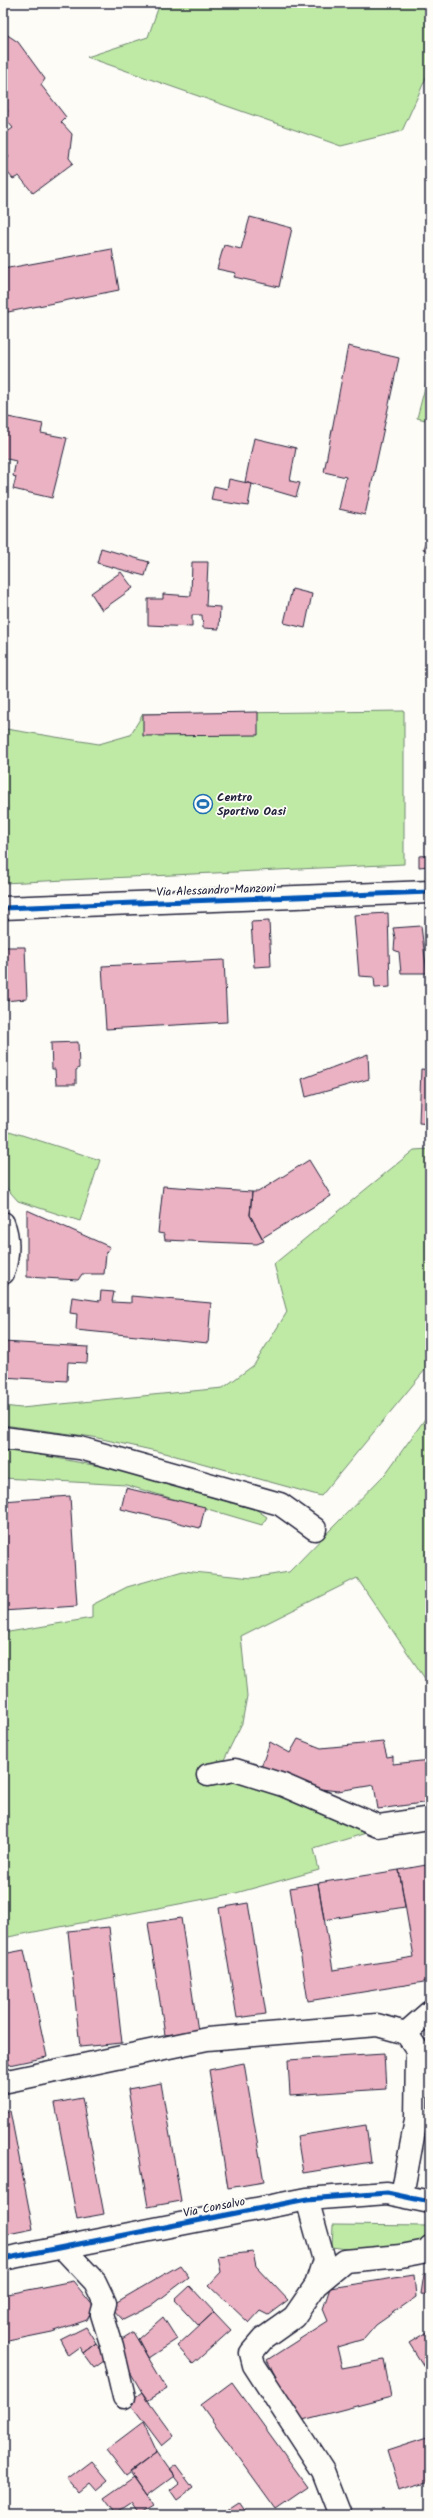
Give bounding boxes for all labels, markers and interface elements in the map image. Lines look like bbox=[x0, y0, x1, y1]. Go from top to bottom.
place label: Centro Sportivo Oasi bbox=[217, 788, 287, 821]
sports icon: Centro Sportivo Oasi bbox=[192, 793, 214, 815]
street label: Via Alessandro Manzoni bbox=[156, 879, 277, 902]
street label: Via Consalvo bbox=[181, 2192, 247, 2223]

